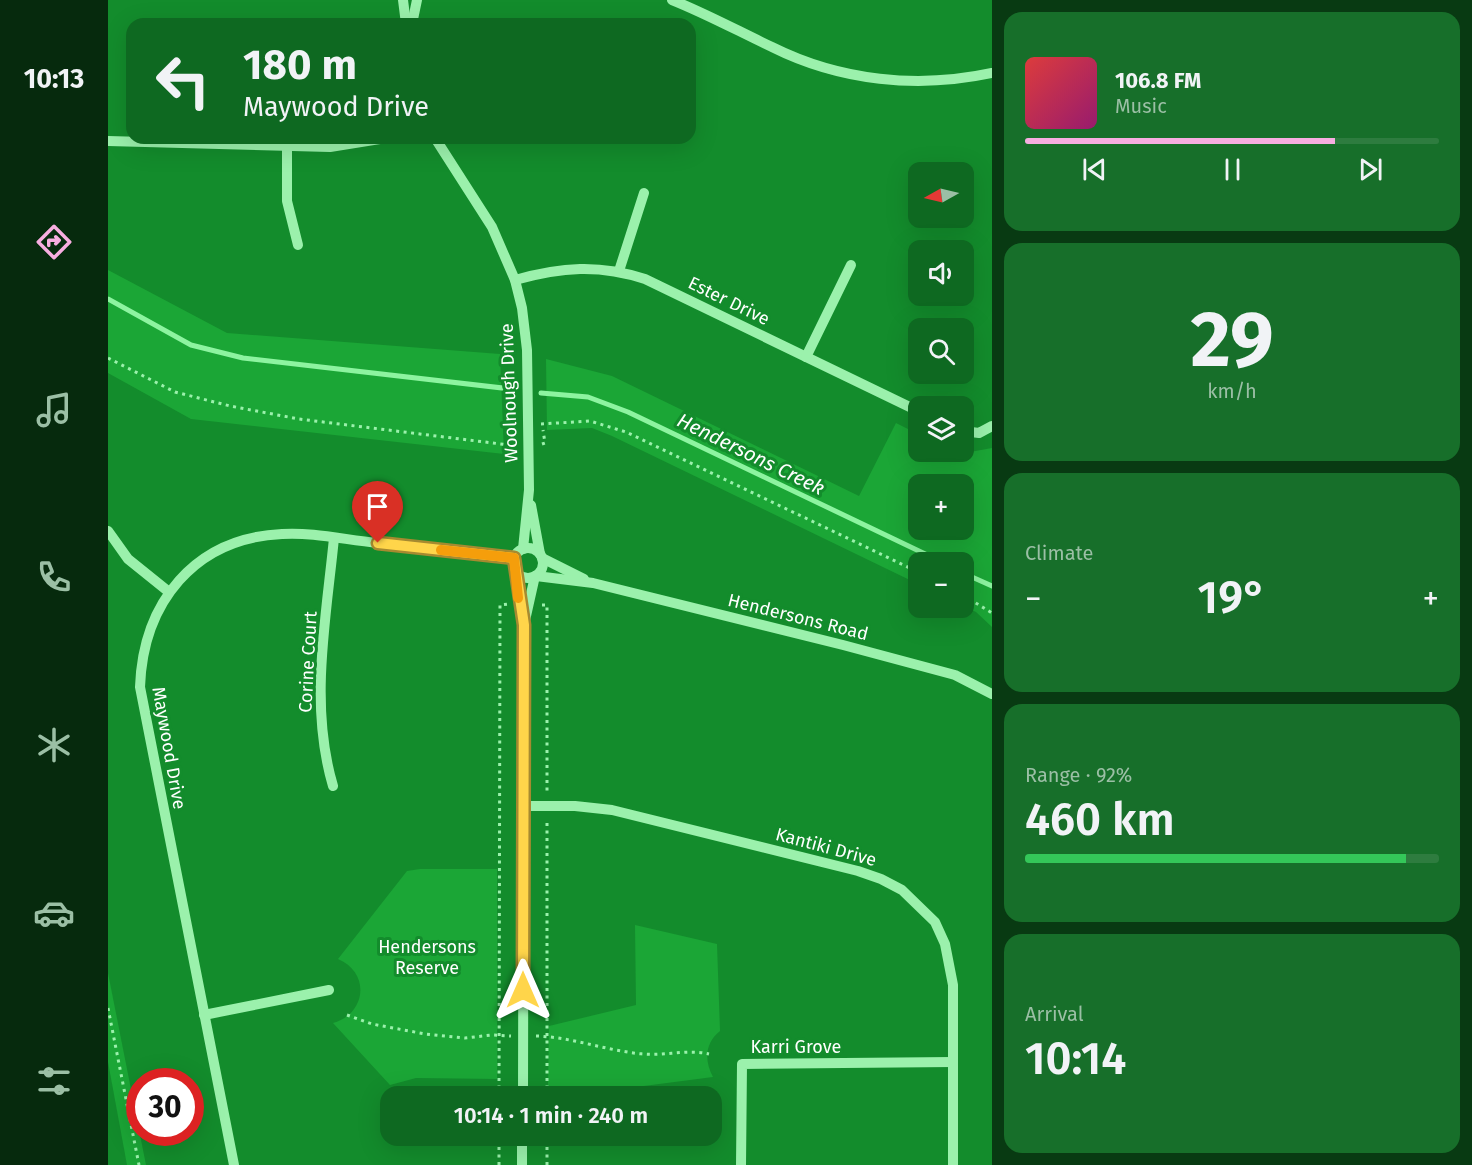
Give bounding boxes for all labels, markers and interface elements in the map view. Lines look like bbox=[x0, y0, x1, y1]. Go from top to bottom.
text: 180 m bbox=[243, 40, 357, 90]
icon: left bbox=[144, 42, 222, 120]
text: 10:13 bbox=[24, 63, 84, 95]
text: 106.8 FM bbox=[1115, 67, 1201, 94]
text: Maywood Drive bbox=[243, 91, 429, 123]
text: Music bbox=[1115, 94, 1167, 118]
icon: previous bbox=[1078, 153, 1111, 186]
icon: pause bbox=[1216, 153, 1249, 186]
icon: next bbox=[1354, 153, 1387, 186]
north arrow bbox=[908, 162, 974, 228]
map controls bbox=[908, 162, 974, 618]
icon: directions bbox=[33, 221, 75, 263]
button: sound bbox=[908, 240, 974, 306]
street label: Ester Drive bbox=[685, 272, 773, 330]
text: 29 bbox=[1190, 293, 1274, 387]
button: search bbox=[908, 318, 974, 384]
street label: Woolnough Drive bbox=[496, 323, 522, 463]
text: km/h bbox=[1207, 379, 1257, 403]
icon: music bbox=[33, 389, 75, 431]
button: layers bbox=[908, 396, 974, 462]
water label: Hendersons Creek bbox=[673, 408, 829, 500]
button: + bbox=[908, 474, 974, 540]
pin bbox=[352, 481, 403, 543]
icon: arrive bbox=[361, 490, 394, 523]
text: Climate bbox=[1025, 541, 1093, 565]
button: − bbox=[908, 552, 974, 618]
icon: phone bbox=[33, 556, 75, 598]
text: 19° bbox=[1198, 571, 1266, 625]
text: − bbox=[1025, 579, 1042, 619]
text: + bbox=[1423, 579, 1439, 619]
street label: Hendersons Road bbox=[725, 589, 871, 645]
street label: Corine Court bbox=[294, 610, 322, 713]
street label: Maywood Drive bbox=[147, 685, 191, 811]
icon: climate bbox=[33, 724, 75, 766]
text: Range · 92% bbox=[1025, 763, 1132, 787]
text: 460 km bbox=[1025, 793, 1175, 847]
street label: Kantiki Drive bbox=[773, 823, 879, 871]
icon: car bbox=[33, 892, 75, 934]
park label: Hendersons Reserve bbox=[378, 936, 476, 979]
position arrow bbox=[491, 958, 555, 1022]
text: Arrival bbox=[1025, 1002, 1084, 1026]
text: 10:14 bbox=[1025, 1032, 1126, 1086]
street label: Karri Grove bbox=[751, 1036, 841, 1058]
icon: filters bbox=[33, 1060, 75, 1102]
speed limit sign: 30 bbox=[126, 1068, 204, 1146]
text: 10:14 · 1 min · 240 m bbox=[454, 1102, 648, 1129]

